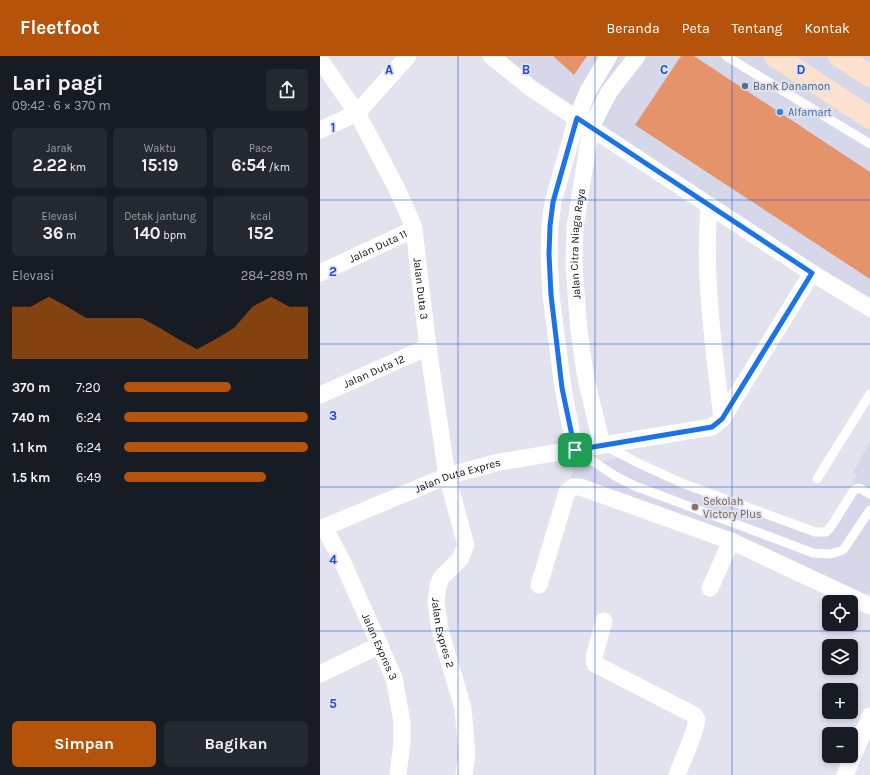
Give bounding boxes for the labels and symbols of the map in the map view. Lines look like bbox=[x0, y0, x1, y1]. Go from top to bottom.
text: A bbox=[385, 62, 393, 77]
text: B bbox=[522, 62, 530, 77]
text: C bbox=[660, 62, 668, 77]
text: D bbox=[797, 62, 806, 77]
place label: Bank Danamon bbox=[753, 80, 830, 93]
marker: Bank Danamon bbox=[740, 81, 750, 91]
place label: Alfamart bbox=[788, 106, 832, 119]
marker: Alfamart bbox=[775, 107, 785, 117]
text: 1 bbox=[331, 120, 335, 135]
street label: Jalan Citra Niaga Raya bbox=[568, 187, 588, 300]
street label: Jalan Duta 11 bbox=[347, 227, 409, 266]
street label: Jalan Duta 3 bbox=[410, 257, 431, 320]
text: 2 bbox=[329, 264, 337, 279]
street label: Jalan Duta 12 bbox=[341, 352, 407, 391]
text: 3 bbox=[329, 408, 337, 423]
pin bbox=[558, 433, 592, 467]
street label: Jalan Duta Expres bbox=[413, 456, 502, 496]
place label: Sekolah Victory Plus bbox=[703, 495, 762, 521]
marker: Sekolah Victory Plus bbox=[690, 502, 700, 512]
text: 4 bbox=[329, 552, 337, 567]
street label: Jalan Expres 2 bbox=[429, 597, 457, 669]
street label: Jalan Expres 3 bbox=[359, 611, 400, 682]
text: 5 bbox=[329, 696, 337, 711]

